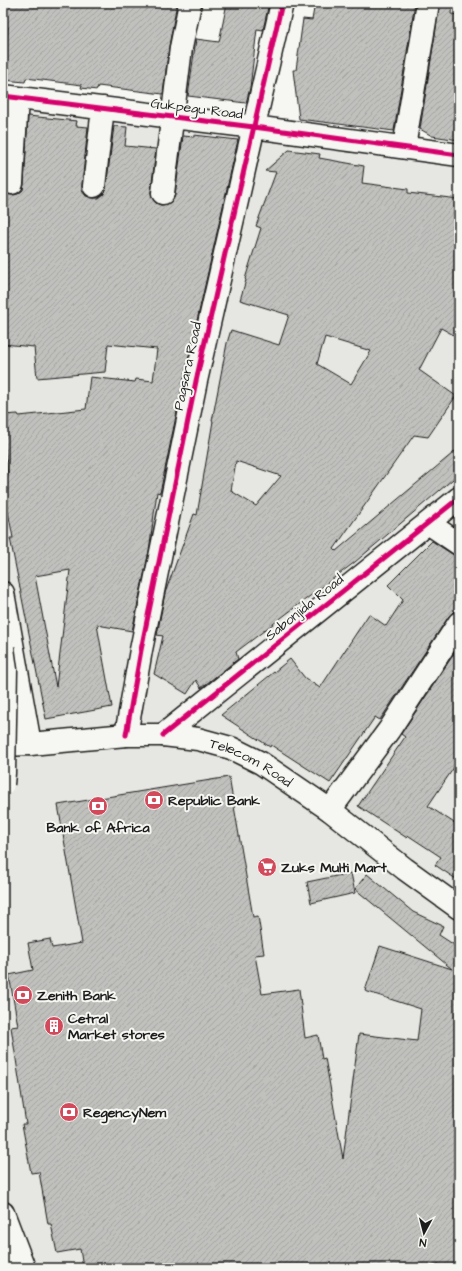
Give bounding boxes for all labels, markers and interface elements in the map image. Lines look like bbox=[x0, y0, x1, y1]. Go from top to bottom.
street label: Gukpegu Road bbox=[150, 93, 244, 125]
street label: Pagsara Road bbox=[169, 320, 207, 412]
street label: Sabonjida Road bbox=[261, 570, 348, 646]
street label: Telecom Road bbox=[207, 734, 296, 793]
bank icon: Republic Bank bbox=[143, 789, 165, 811]
place label: Republic Bank bbox=[168, 791, 260, 811]
bank icon: Bank of Africa bbox=[87, 795, 109, 817]
place label: Bank of Africa bbox=[46, 818, 150, 838]
supermarket icon: Zuks Multi Mart bbox=[256, 856, 278, 878]
place label: Zuks Multi Mart bbox=[281, 858, 387, 878]
bank icon: Zenith Bank bbox=[12, 984, 34, 1006]
place label: Zenith Bank bbox=[37, 986, 116, 1006]
place label: Cetral Market stores bbox=[68, 1009, 165, 1045]
building icon: Cetral Market stores bbox=[43, 1015, 65, 1037]
bank icon: RegencyNem bbox=[58, 1101, 80, 1123]
place label: RegencyNem bbox=[83, 1103, 167, 1124]
north arrow bbox=[404, 1213, 444, 1253]
text: N bbox=[418, 1235, 427, 1250]

